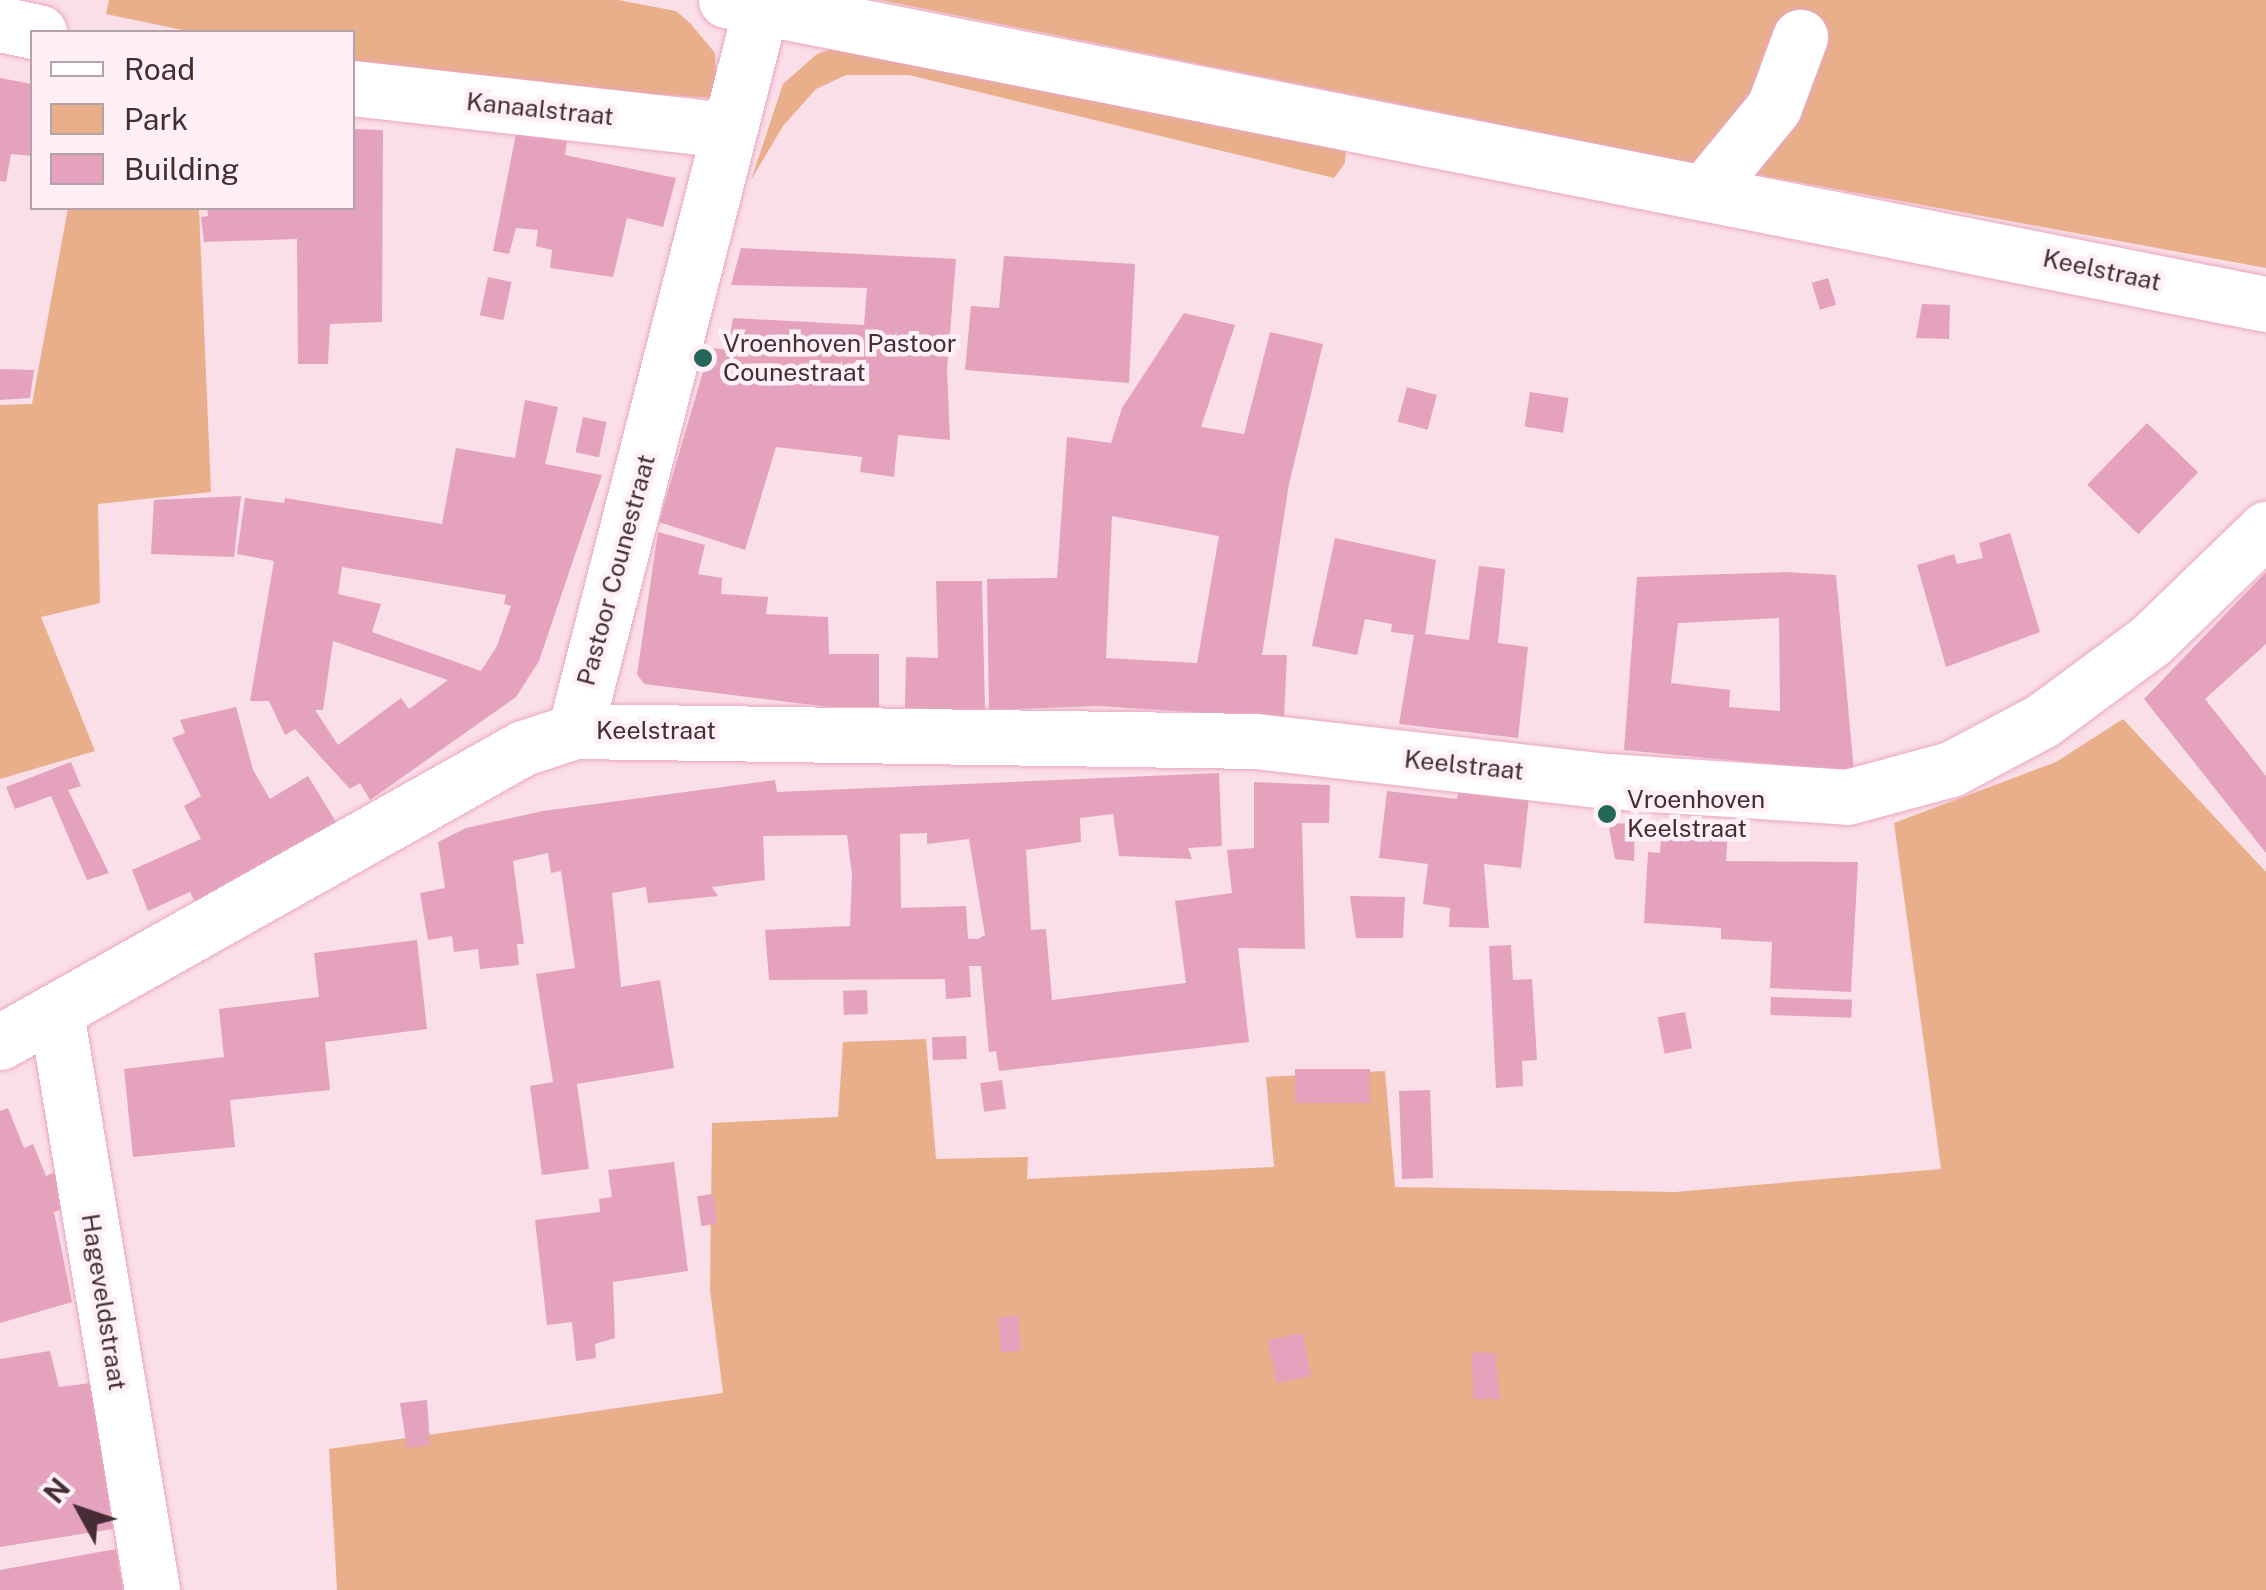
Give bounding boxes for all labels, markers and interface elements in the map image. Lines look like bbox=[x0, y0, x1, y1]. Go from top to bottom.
legend bbox=[30, 30, 355, 210]
text: Road bbox=[124, 51, 195, 87]
street label: Kanaalstraat bbox=[465, 86, 615, 132]
text: Park bbox=[124, 101, 188, 137]
text: Building bbox=[124, 151, 239, 187]
street label: Keelstraat bbox=[2040, 243, 2164, 297]
place label: Vroenhoven Pastoor Counestraat bbox=[723, 329, 956, 388]
marker: Vroenhoven Pastoor Counestraat bbox=[692, 347, 714, 369]
street label: Pastoor Counestraat bbox=[571, 451, 661, 689]
street label: Keelstraat bbox=[596, 715, 716, 745]
street label: Keelstraat bbox=[1403, 744, 1525, 786]
place label: Vroenhoven Keelstraat bbox=[1627, 785, 1765, 844]
marker: Vroenhoven Keelstraat bbox=[1596, 803, 1618, 825]
street label: Hageveldstraat bbox=[75, 1211, 133, 1393]
north arrow bbox=[30, 1460, 130, 1560]
text: N bbox=[37, 1471, 76, 1509]

